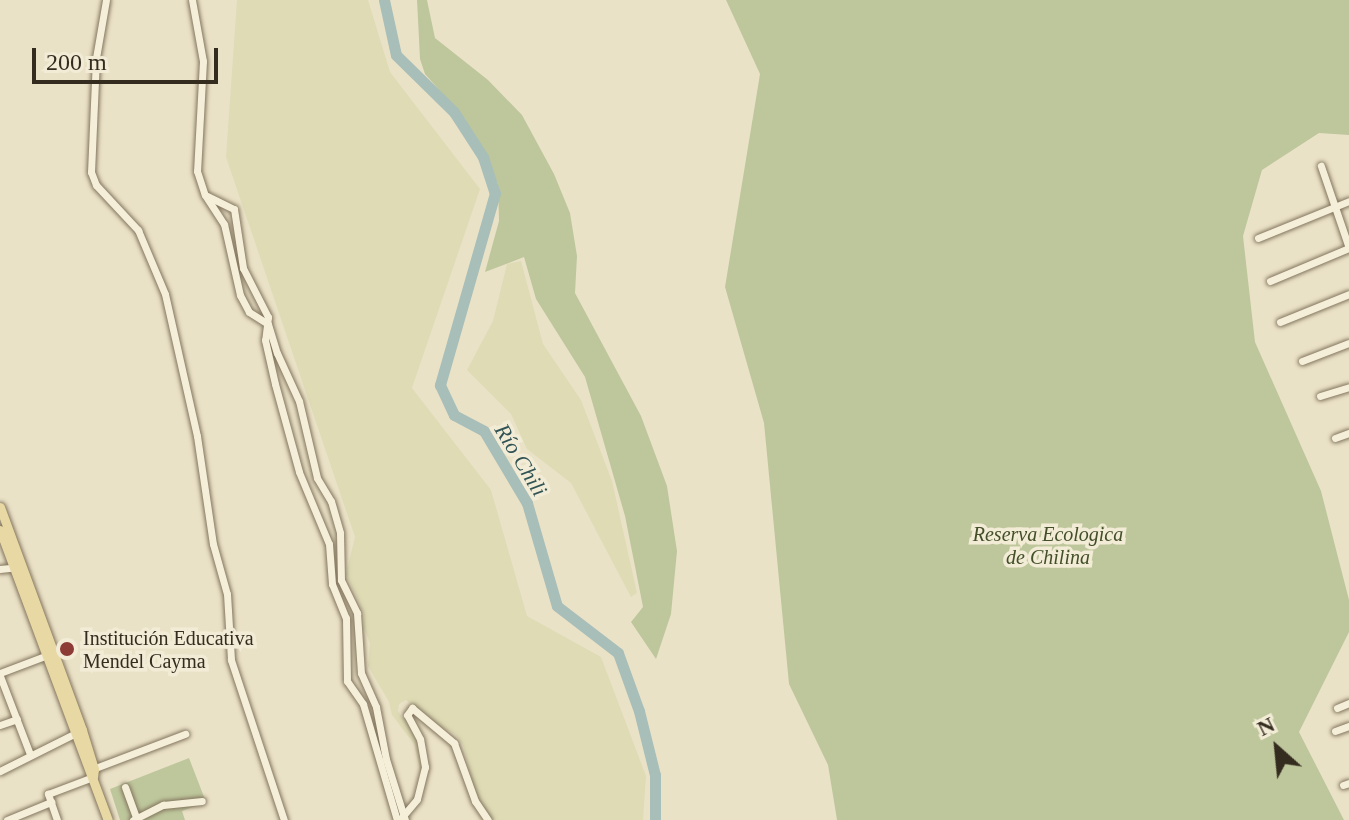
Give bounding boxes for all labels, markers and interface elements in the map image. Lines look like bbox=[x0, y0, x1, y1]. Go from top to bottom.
scale bar bbox=[36, 32, 222, 82]
text: 200 m bbox=[46, 49, 107, 75]
water label: Río Chili bbox=[489, 419, 553, 501]
park label: Reserva Ecologica de Chilina bbox=[973, 523, 1123, 570]
place label: Institución Educativa Mendel Cayma bbox=[83, 626, 254, 673]
marker: Institución Educativa Mendel Cayma bbox=[58, 640, 76, 658]
north arrow bbox=[1237, 708, 1317, 788]
text: N bbox=[1253, 711, 1279, 741]

